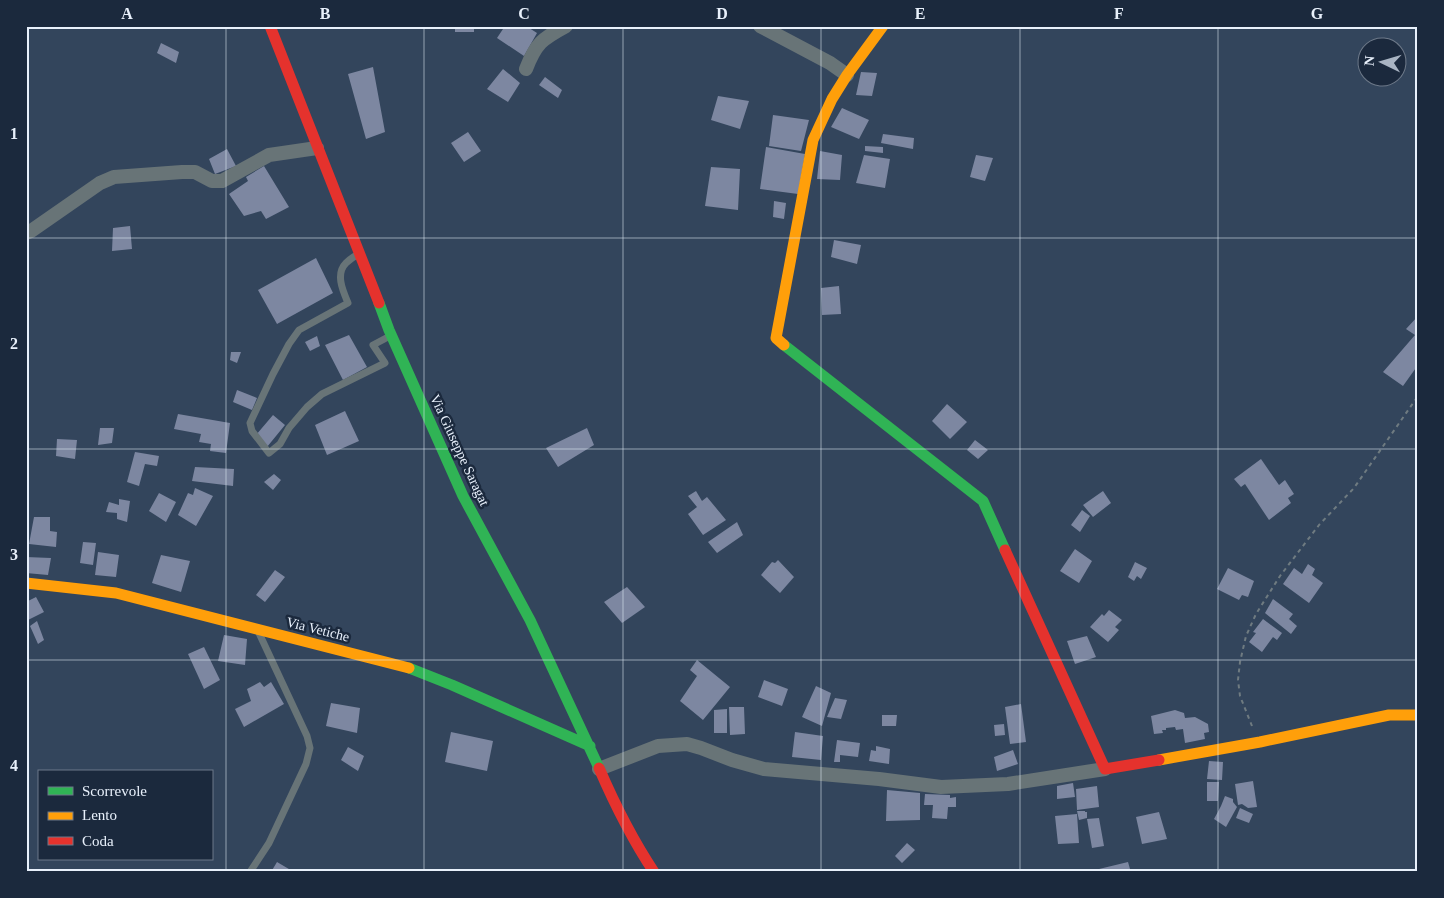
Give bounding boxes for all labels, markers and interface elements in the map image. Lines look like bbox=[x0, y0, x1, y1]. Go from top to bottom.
text: A bbox=[121, 5, 133, 22]
text: B bbox=[320, 5, 331, 22]
text: C bbox=[518, 5, 530, 22]
text: D bbox=[716, 5, 728, 22]
text: E bbox=[915, 5, 925, 22]
text: F bbox=[1114, 5, 1124, 22]
text: G bbox=[1311, 5, 1324, 22]
north arrow bbox=[1356, 38, 1406, 88]
text: N bbox=[1362, 55, 1377, 67]
text: 1 bbox=[10, 125, 18, 142]
text: 2 bbox=[10, 335, 18, 352]
street label: Via Giuseppe Saragat bbox=[427, 392, 492, 508]
text: 3 bbox=[10, 546, 18, 563]
street label: Via Vetiche bbox=[285, 614, 351, 645]
text: 4 bbox=[10, 757, 18, 774]
legend bbox=[38, 770, 212, 860]
text: Scorrevole bbox=[82, 783, 147, 799]
text: Lento bbox=[82, 807, 117, 823]
text: Coda bbox=[82, 833, 114, 849]

